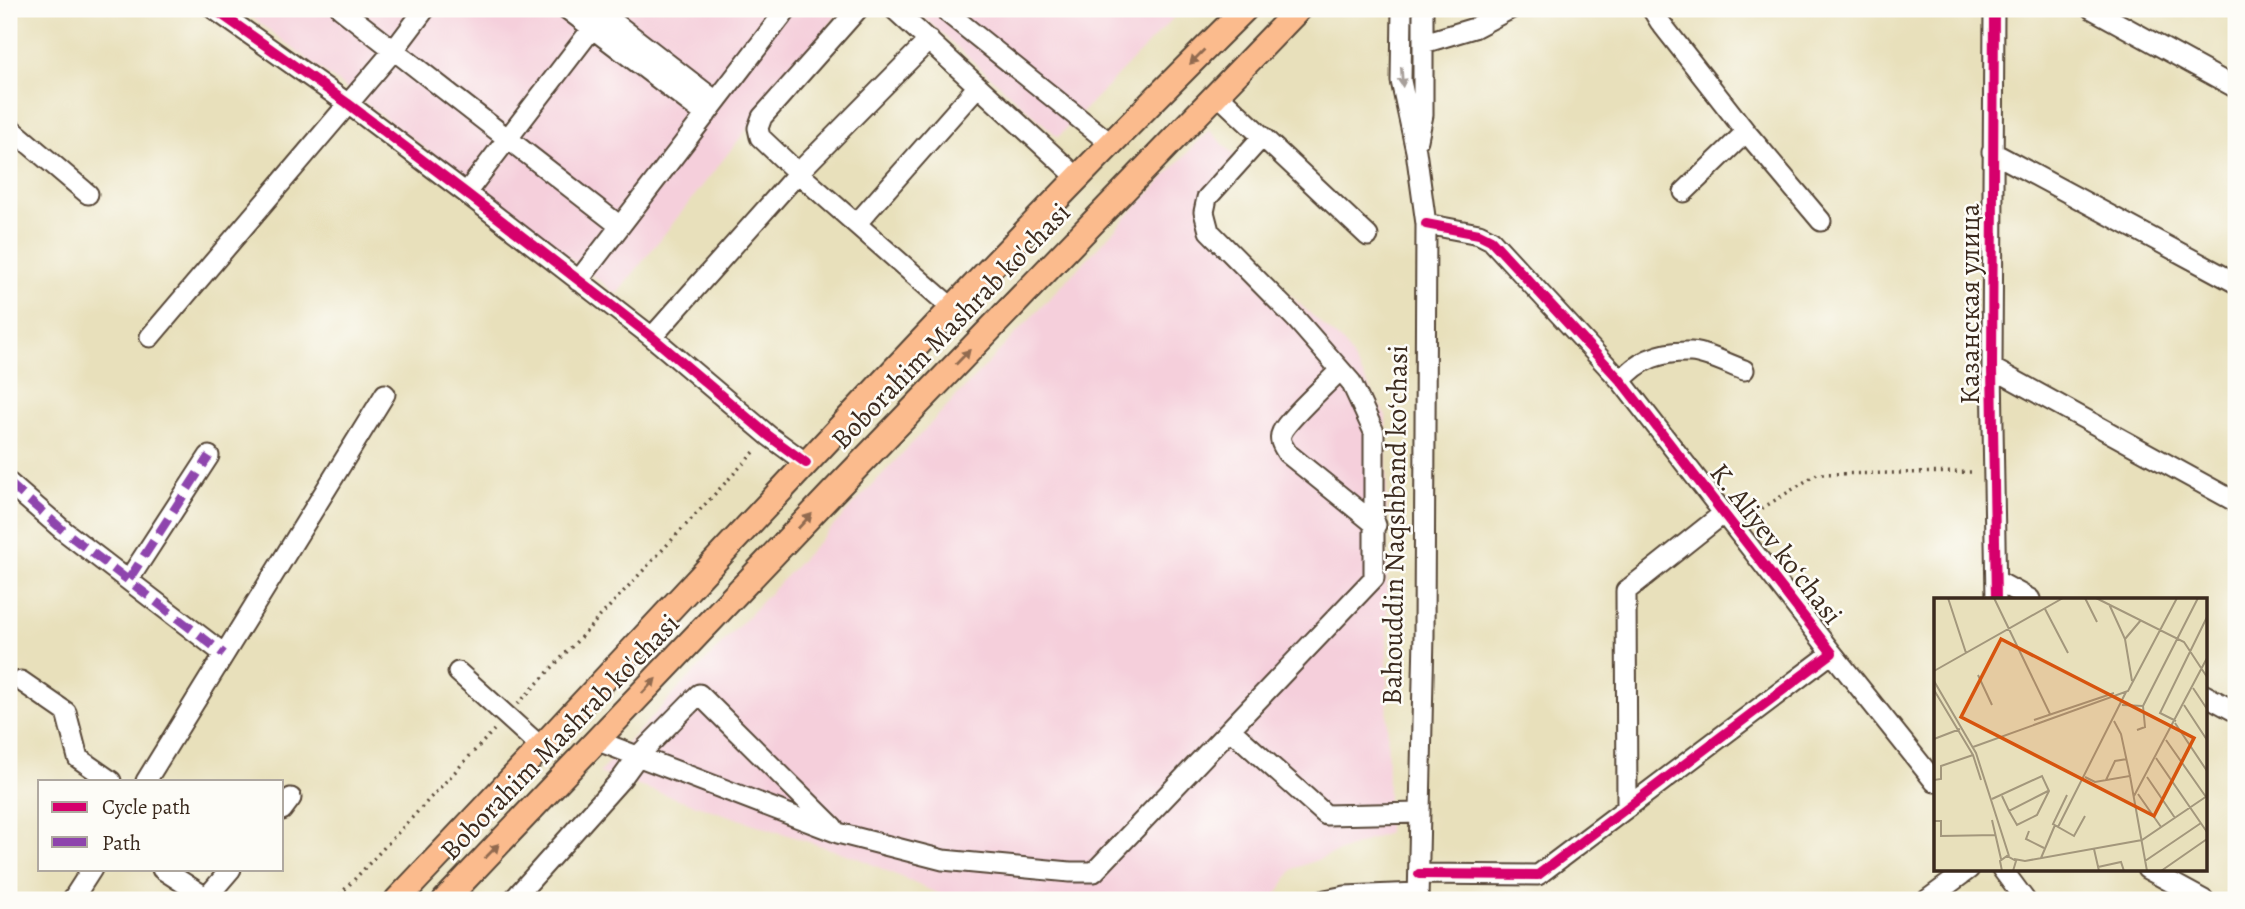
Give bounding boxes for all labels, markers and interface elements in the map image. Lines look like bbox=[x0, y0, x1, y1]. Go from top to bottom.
one-way arrow bbox=[1188, 48, 1205, 65]
one-way arrow bbox=[1397, 66, 1408, 88]
street label: Boborahim Mashrab ko'chasi bbox=[823, 194, 1079, 458]
street label: Казанская улица bbox=[1951, 203, 1989, 405]
street label: Bahouddin Naqshband koʻchasi bbox=[1373, 345, 1417, 705]
one-way arrow bbox=[954, 348, 971, 365]
street label: K. Aliyev koʻchasi bbox=[1701, 455, 1851, 633]
one-way arrow bbox=[797, 513, 813, 530]
inset map bbox=[1934, 598, 2206, 870]
street label: Boborahim Mashrab ko'chasi bbox=[432, 605, 688, 869]
one-way arrow bbox=[641, 678, 657, 695]
legend bbox=[38, 780, 284, 870]
text: Cycle path bbox=[102, 793, 191, 821]
text: Path bbox=[102, 829, 141, 857]
one-way arrow bbox=[484, 843, 500, 860]

